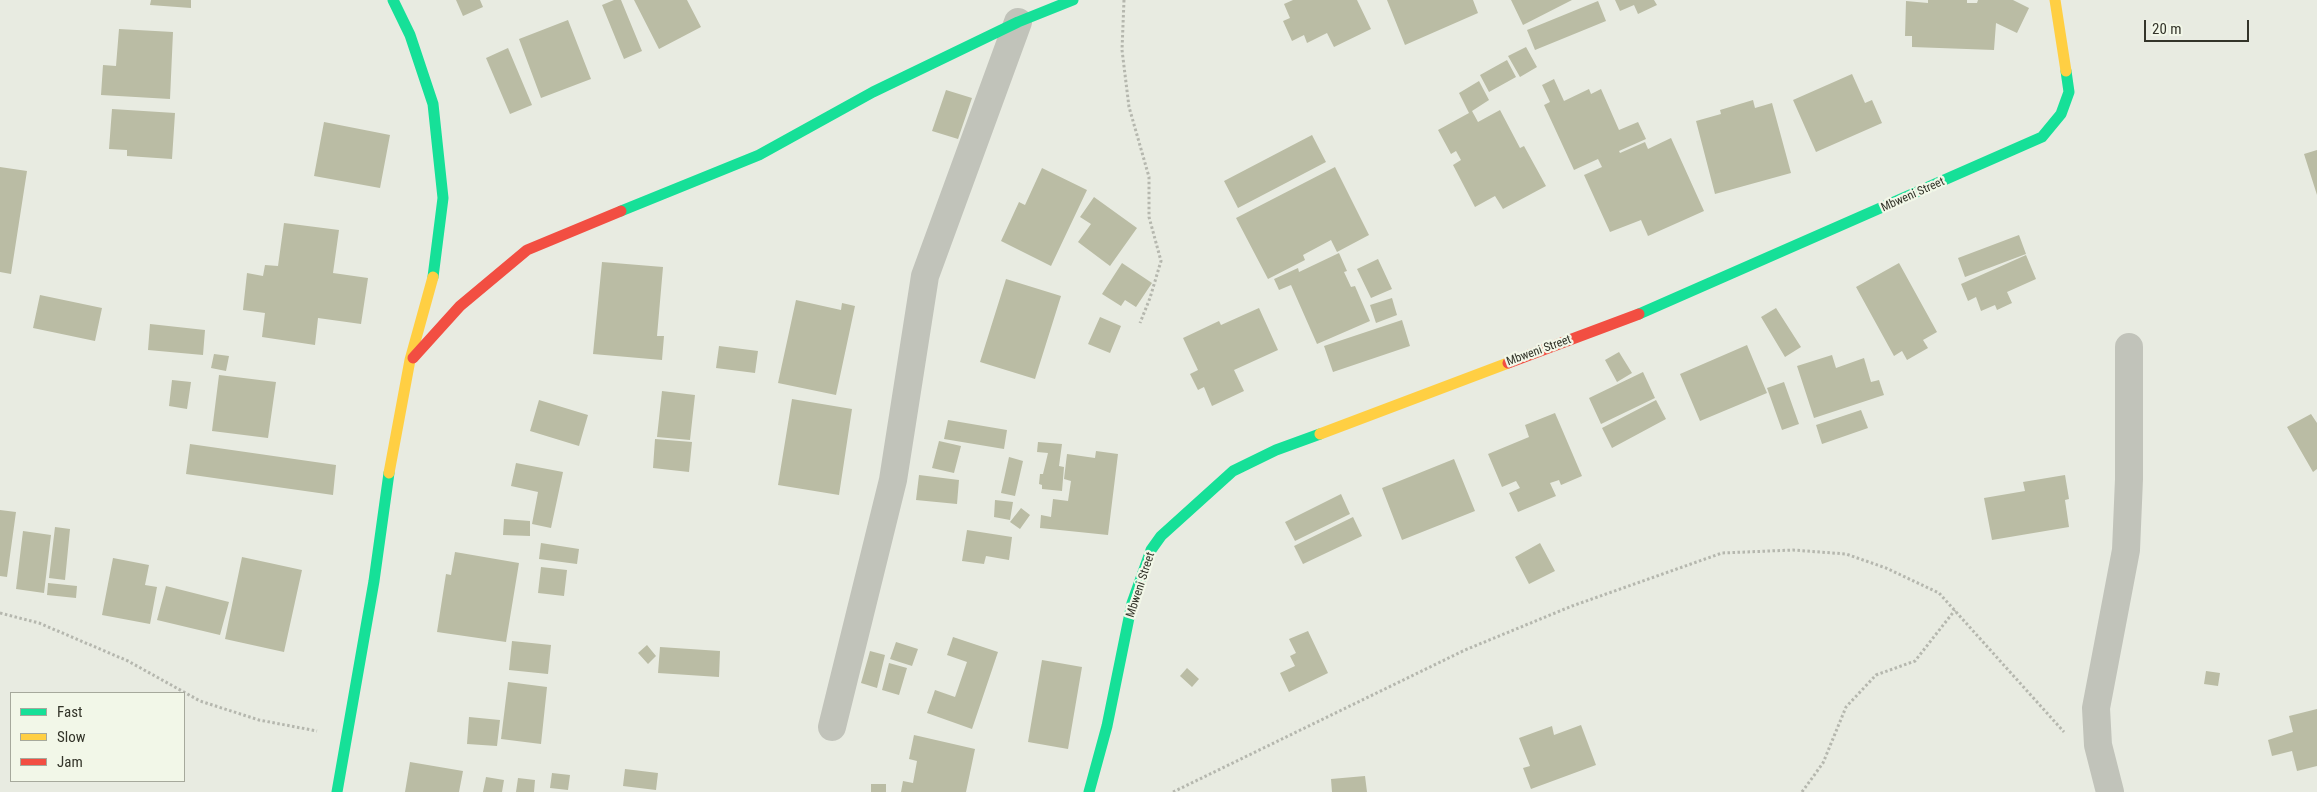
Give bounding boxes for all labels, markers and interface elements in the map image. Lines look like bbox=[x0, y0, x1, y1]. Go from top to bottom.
scale bar bbox=[2147, 10, 2252, 42]
text: 20 m bbox=[2152, 20, 2182, 38]
street label: Mbweni Street bbox=[1879, 175, 1947, 215]
street label: Mbweni Street bbox=[1505, 333, 1573, 369]
street label: Mbweni Street bbox=[1124, 551, 1158, 619]
legend bbox=[10, 692, 185, 782]
text: Fast bbox=[57, 703, 82, 721]
text: Slow bbox=[57, 728, 86, 746]
text: Jam bbox=[57, 753, 83, 771]

